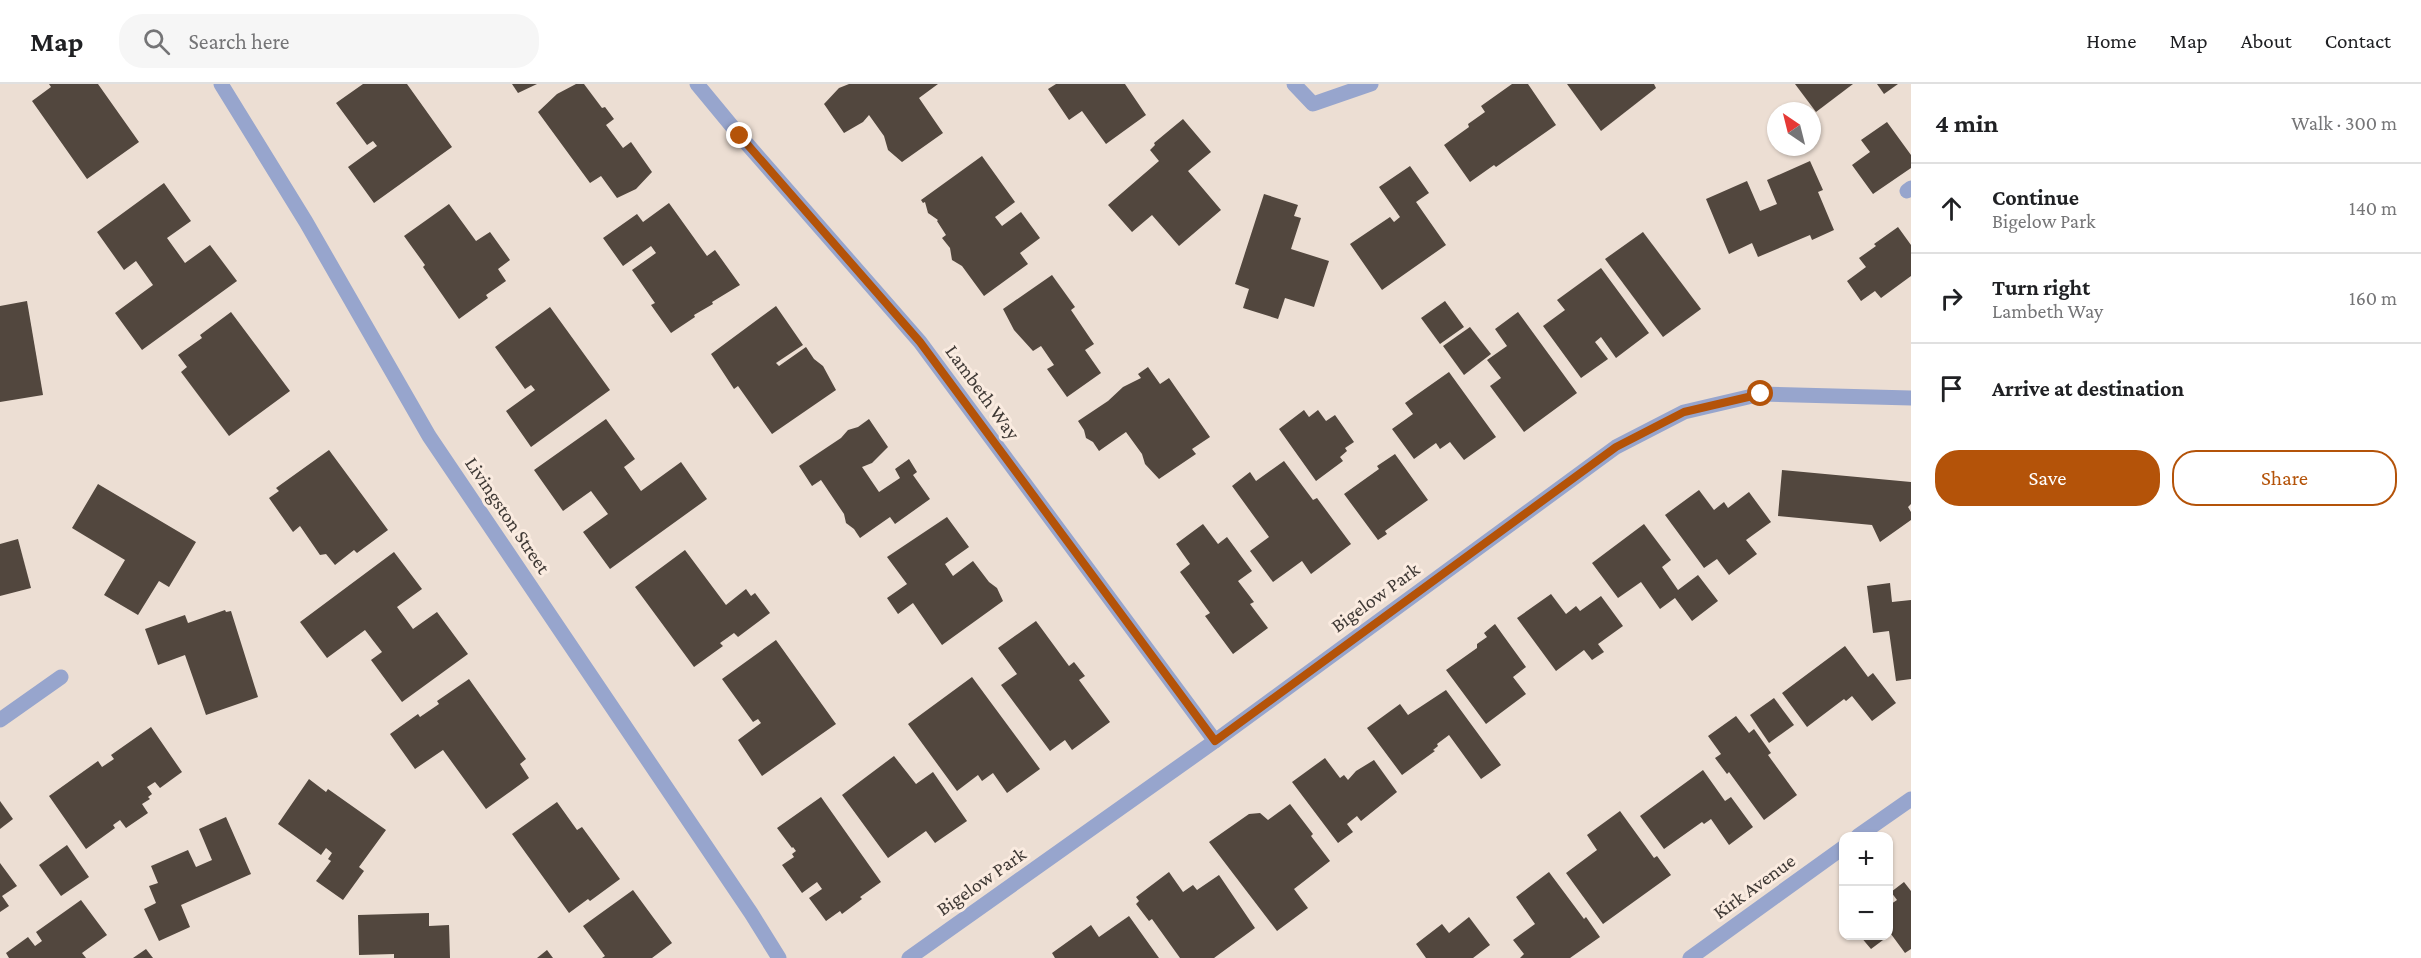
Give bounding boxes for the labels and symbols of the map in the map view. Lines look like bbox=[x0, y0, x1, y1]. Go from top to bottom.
north arrow bbox=[1767, 102, 1821, 156]
route end bbox=[726, 122, 752, 148]
street label: Lambeth Way bbox=[941, 341, 1025, 445]
route start bbox=[1747, 380, 1773, 406]
street label: Livingston Street bbox=[460, 453, 555, 578]
street label: Bigelow Park bbox=[1327, 557, 1424, 637]
street label: Bigelow Park bbox=[932, 842, 1031, 921]
street label: Kirk Avenue bbox=[1709, 849, 1799, 923]

